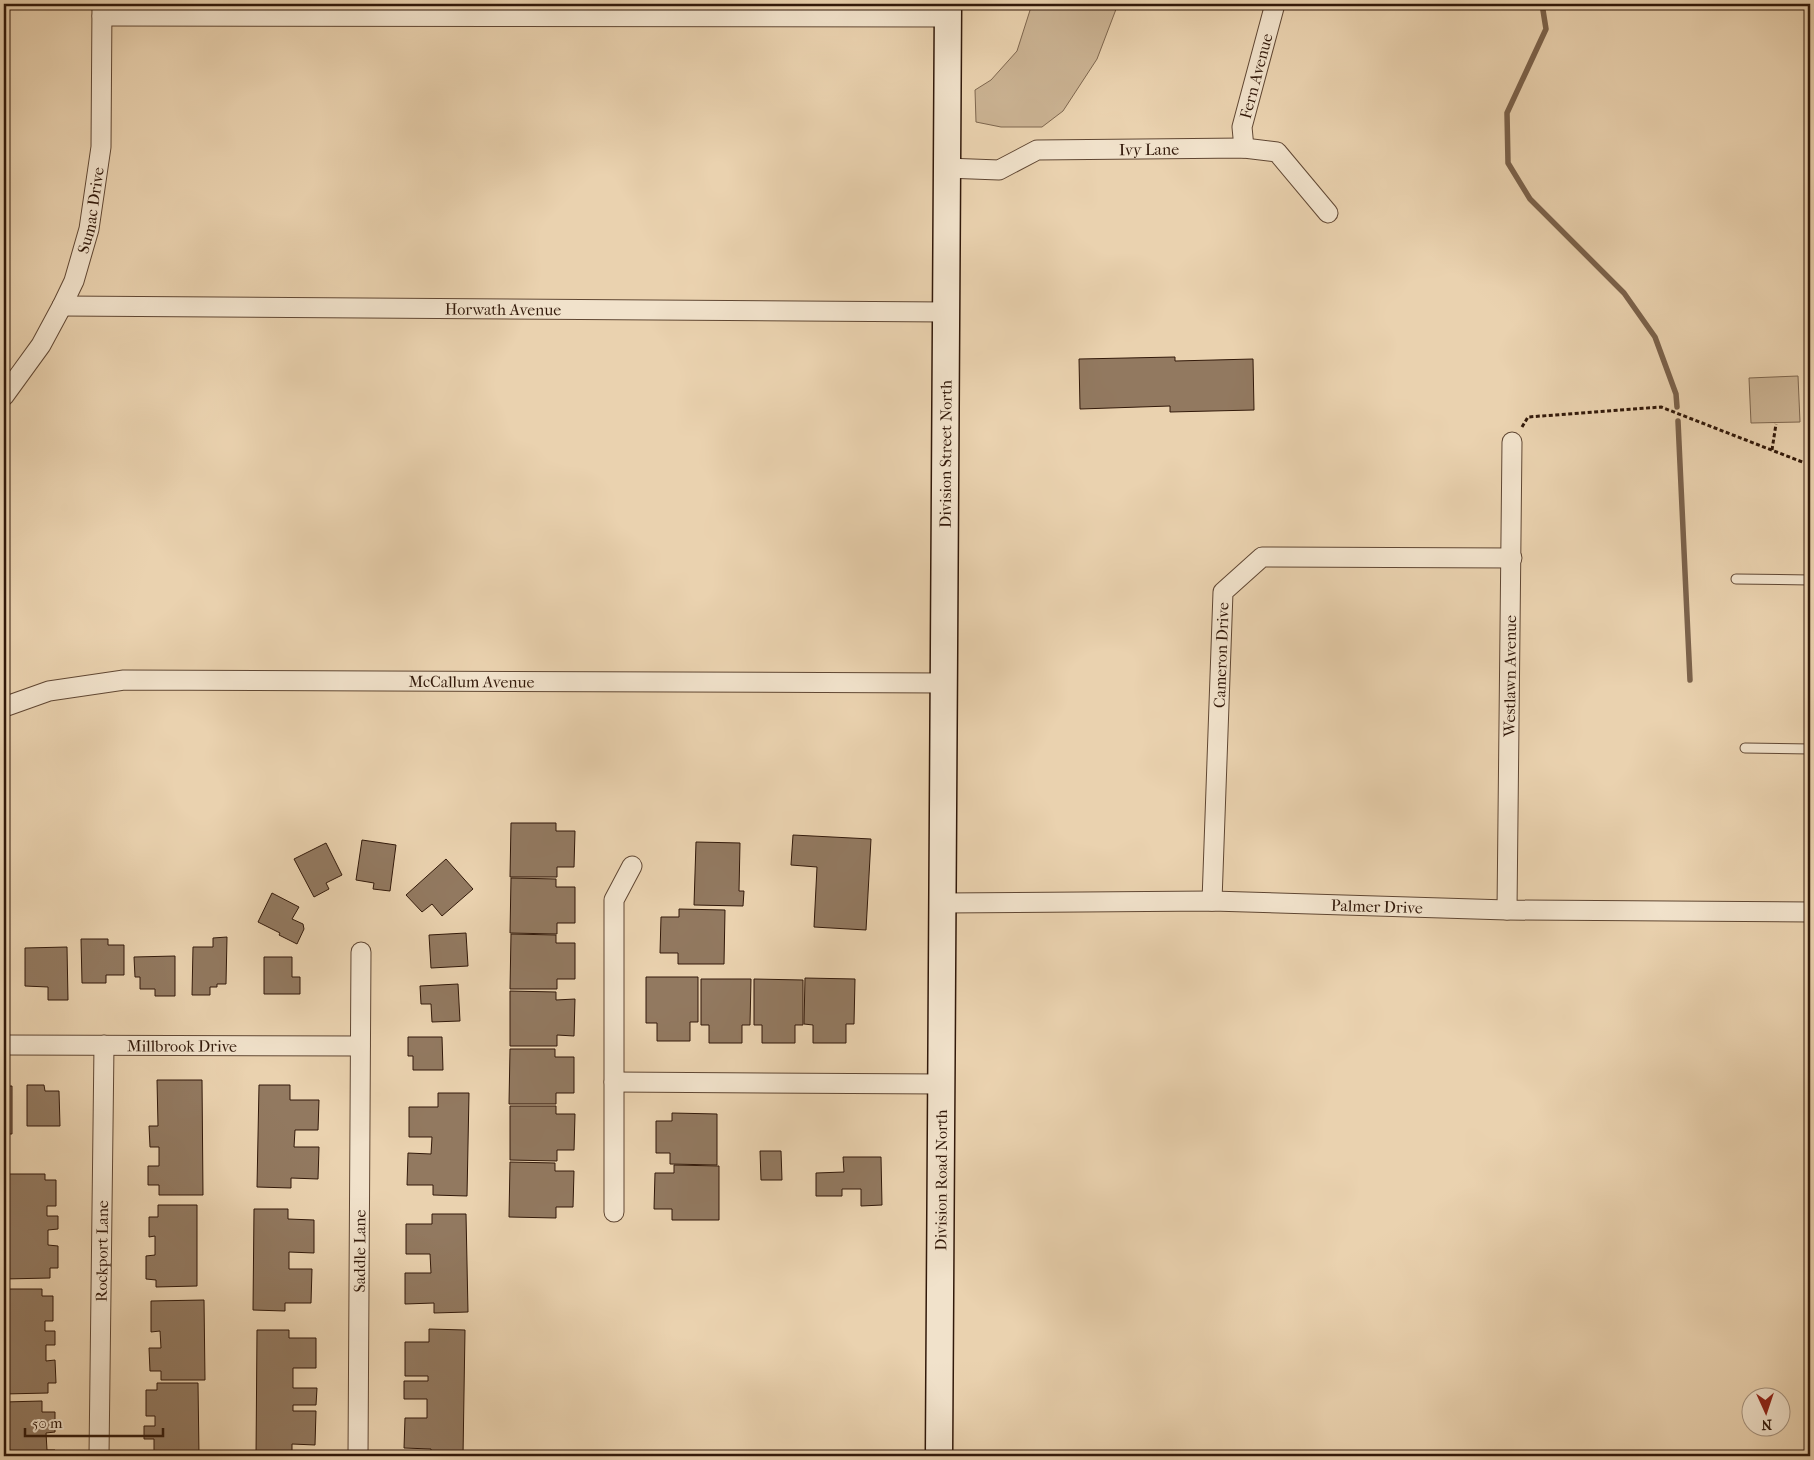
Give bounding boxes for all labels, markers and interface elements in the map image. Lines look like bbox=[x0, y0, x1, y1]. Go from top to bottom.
street label: Fern Avenue bbox=[1236, 31, 1277, 121]
street label: Ivy Lane bbox=[1119, 140, 1179, 159]
street label: Sumac Drive bbox=[73, 166, 108, 256]
street label: Horwath Avenue bbox=[445, 300, 561, 319]
street label: Division Street North bbox=[936, 380, 956, 528]
street label: Cameron Drive bbox=[1210, 602, 1233, 708]
street label: Westlawn Avenue bbox=[1500, 615, 1520, 738]
street label: McCallum Avenue bbox=[408, 672, 535, 692]
street label: Palmer Drive bbox=[1331, 896, 1423, 917]
street label: Millbrook Drive bbox=[127, 1036, 237, 1056]
street label: Division Road North bbox=[931, 1109, 951, 1251]
street label: Rockport Lane bbox=[92, 1200, 112, 1302]
street label: Saddle Lane bbox=[350, 1209, 369, 1293]
north arrow bbox=[1742, 1388, 1792, 1438]
scale bar bbox=[25, 1405, 162, 1437]
text: 50 m bbox=[32, 1414, 63, 1432]
text: N bbox=[1761, 1416, 1772, 1433]

